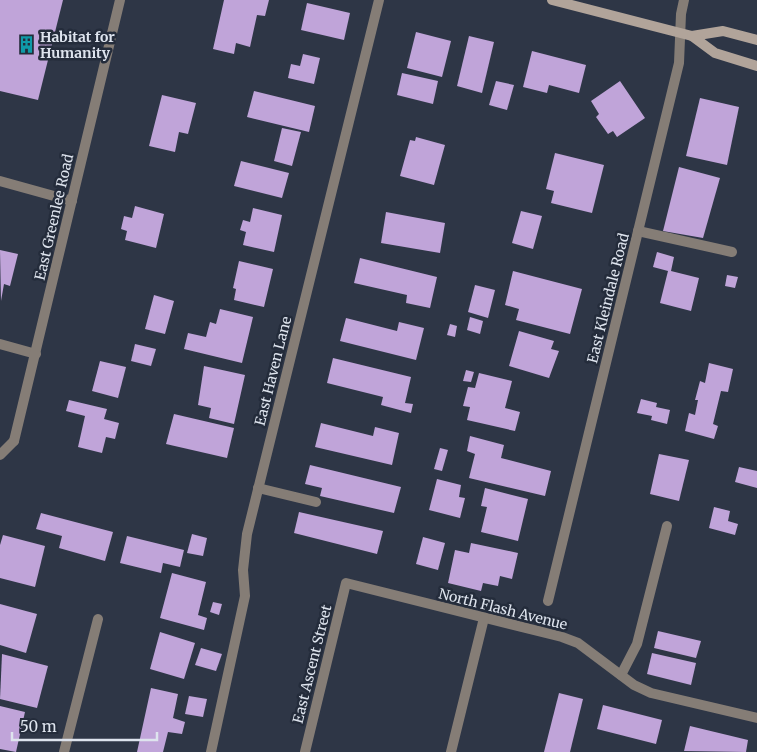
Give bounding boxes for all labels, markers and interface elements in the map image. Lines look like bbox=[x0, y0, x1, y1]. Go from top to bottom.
place label: Habitat for Humanity bbox=[40, 28, 115, 62]
building icon: Habitat for Humanity bbox=[16, 35, 36, 55]
street label: East Greenlee Road bbox=[31, 152, 77, 282]
street label: East Kleindale Road bbox=[583, 231, 633, 365]
street label: East Haven Lane bbox=[251, 315, 295, 427]
street label: North Flash Avenue bbox=[437, 584, 569, 634]
street label: East Ascent Street bbox=[289, 602, 336, 725]
scale bar bbox=[12, 710, 158, 742]
text: 50 m bbox=[20, 717, 57, 736]

